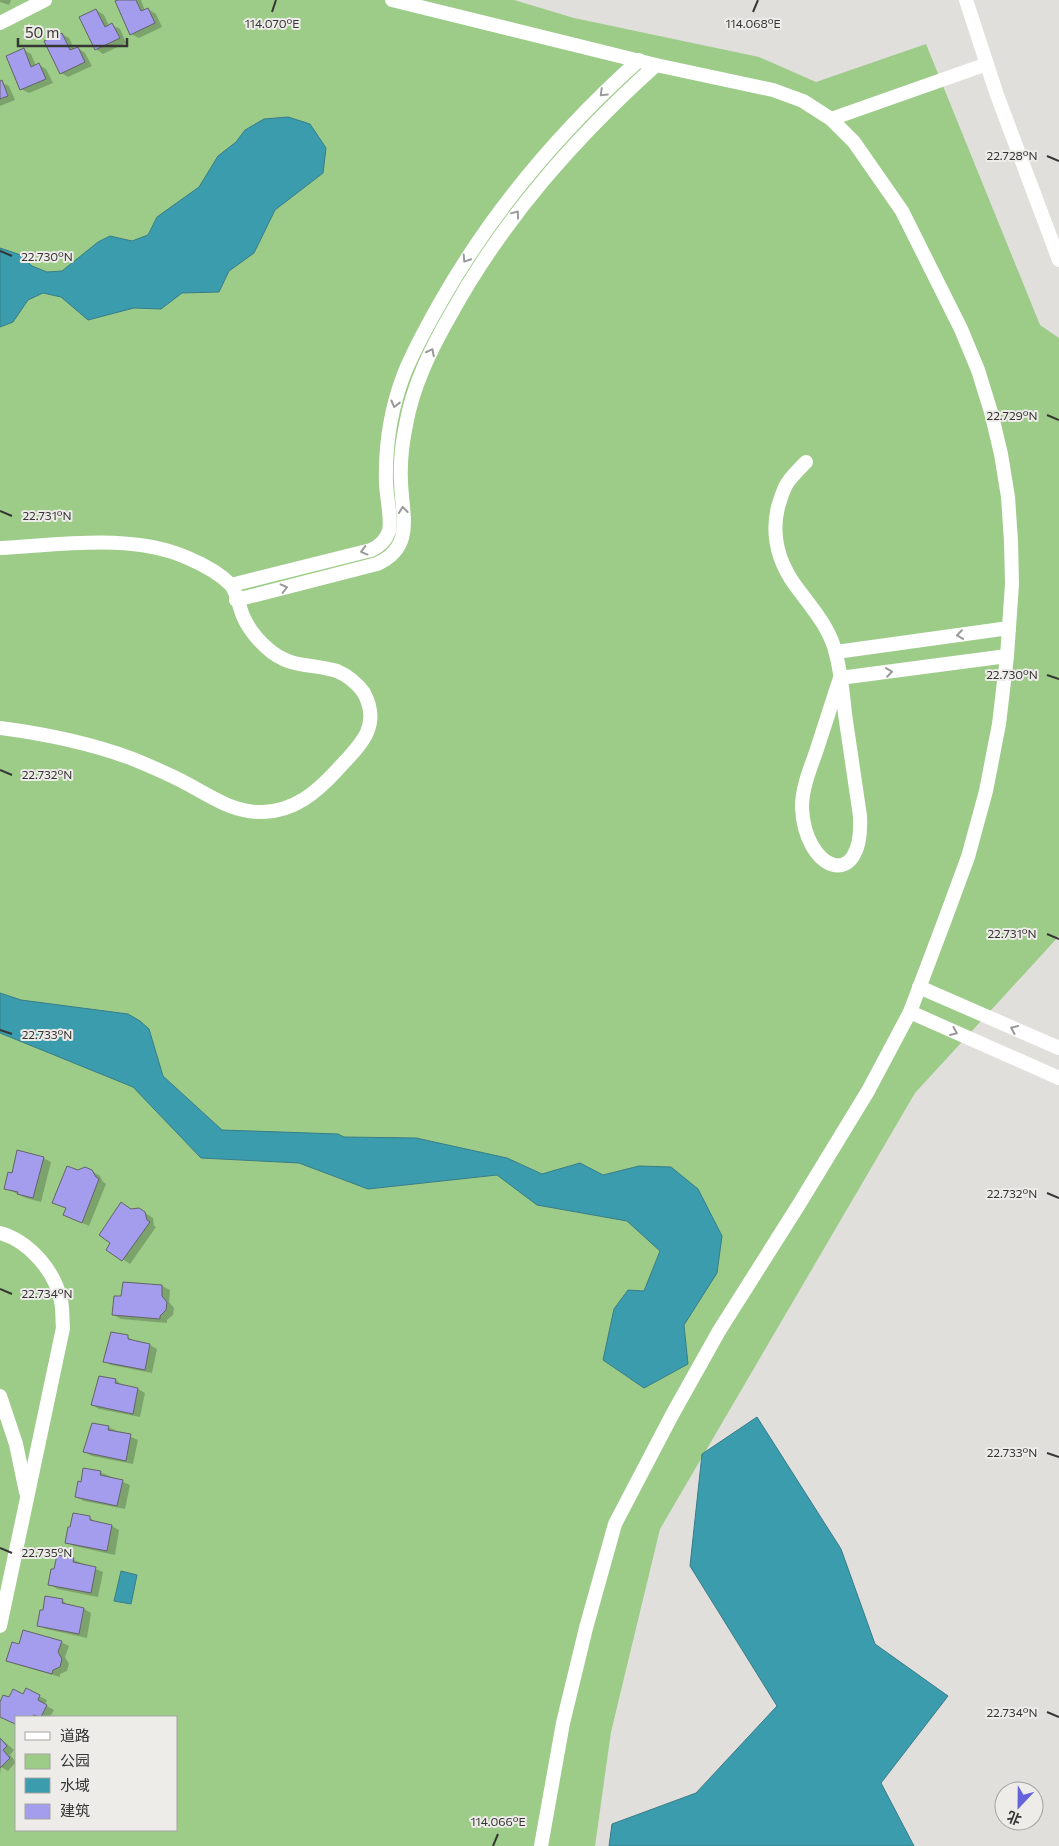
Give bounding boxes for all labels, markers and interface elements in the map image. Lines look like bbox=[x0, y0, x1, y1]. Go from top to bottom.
scale bar bbox=[18, 15, 126, 47]
text: 114.070°E bbox=[245, 16, 299, 30]
text: 114.068°E bbox=[725, 16, 781, 30]
text: 50 m bbox=[25, 23, 59, 41]
one-way arrow bbox=[599, 88, 608, 97]
text: 22.728°N bbox=[987, 148, 1037, 162]
one-way arrow bbox=[510, 210, 519, 220]
text: 22.730°N bbox=[21, 249, 73, 263]
one-way arrow bbox=[463, 254, 473, 263]
one-way arrow bbox=[425, 348, 435, 357]
one-way arrow bbox=[390, 400, 401, 409]
text: 22.729°N bbox=[987, 408, 1037, 422]
one-way arrow bbox=[398, 505, 409, 513]
text: 22.731°N bbox=[22, 508, 72, 522]
one-way arrow bbox=[360, 546, 368, 556]
one-way arrow bbox=[279, 583, 287, 593]
one-way arrow bbox=[956, 629, 964, 640]
one-way arrow bbox=[885, 667, 893, 678]
text: 22.730°N bbox=[986, 667, 1038, 681]
text: 22.732°N bbox=[22, 767, 72, 781]
text: 22.731°N bbox=[987, 926, 1037, 940]
one-way arrow bbox=[1010, 1024, 1019, 1035]
one-way arrow bbox=[949, 1025, 958, 1036]
text: 22.733°N bbox=[22, 1027, 72, 1041]
text: 22.732°N bbox=[987, 1186, 1037, 1200]
text: 22.734°N bbox=[21, 1286, 73, 1300]
text: 22.733°N bbox=[987, 1445, 1037, 1459]
text: 22.735°N bbox=[22, 1545, 72, 1559]
text: 22.734°N bbox=[986, 1705, 1038, 1719]
legend bbox=[15, 1716, 178, 1831]
text: 道路 bbox=[60, 1726, 90, 1744]
text: 公园 bbox=[60, 1751, 90, 1769]
text: 水域 bbox=[60, 1776, 90, 1794]
north arrow bbox=[994, 1781, 1044, 1831]
text: 建筑 bbox=[60, 1801, 90, 1819]
text: 北 bbox=[1004, 1808, 1024, 1829]
text: 114.066°E bbox=[470, 1814, 526, 1828]

